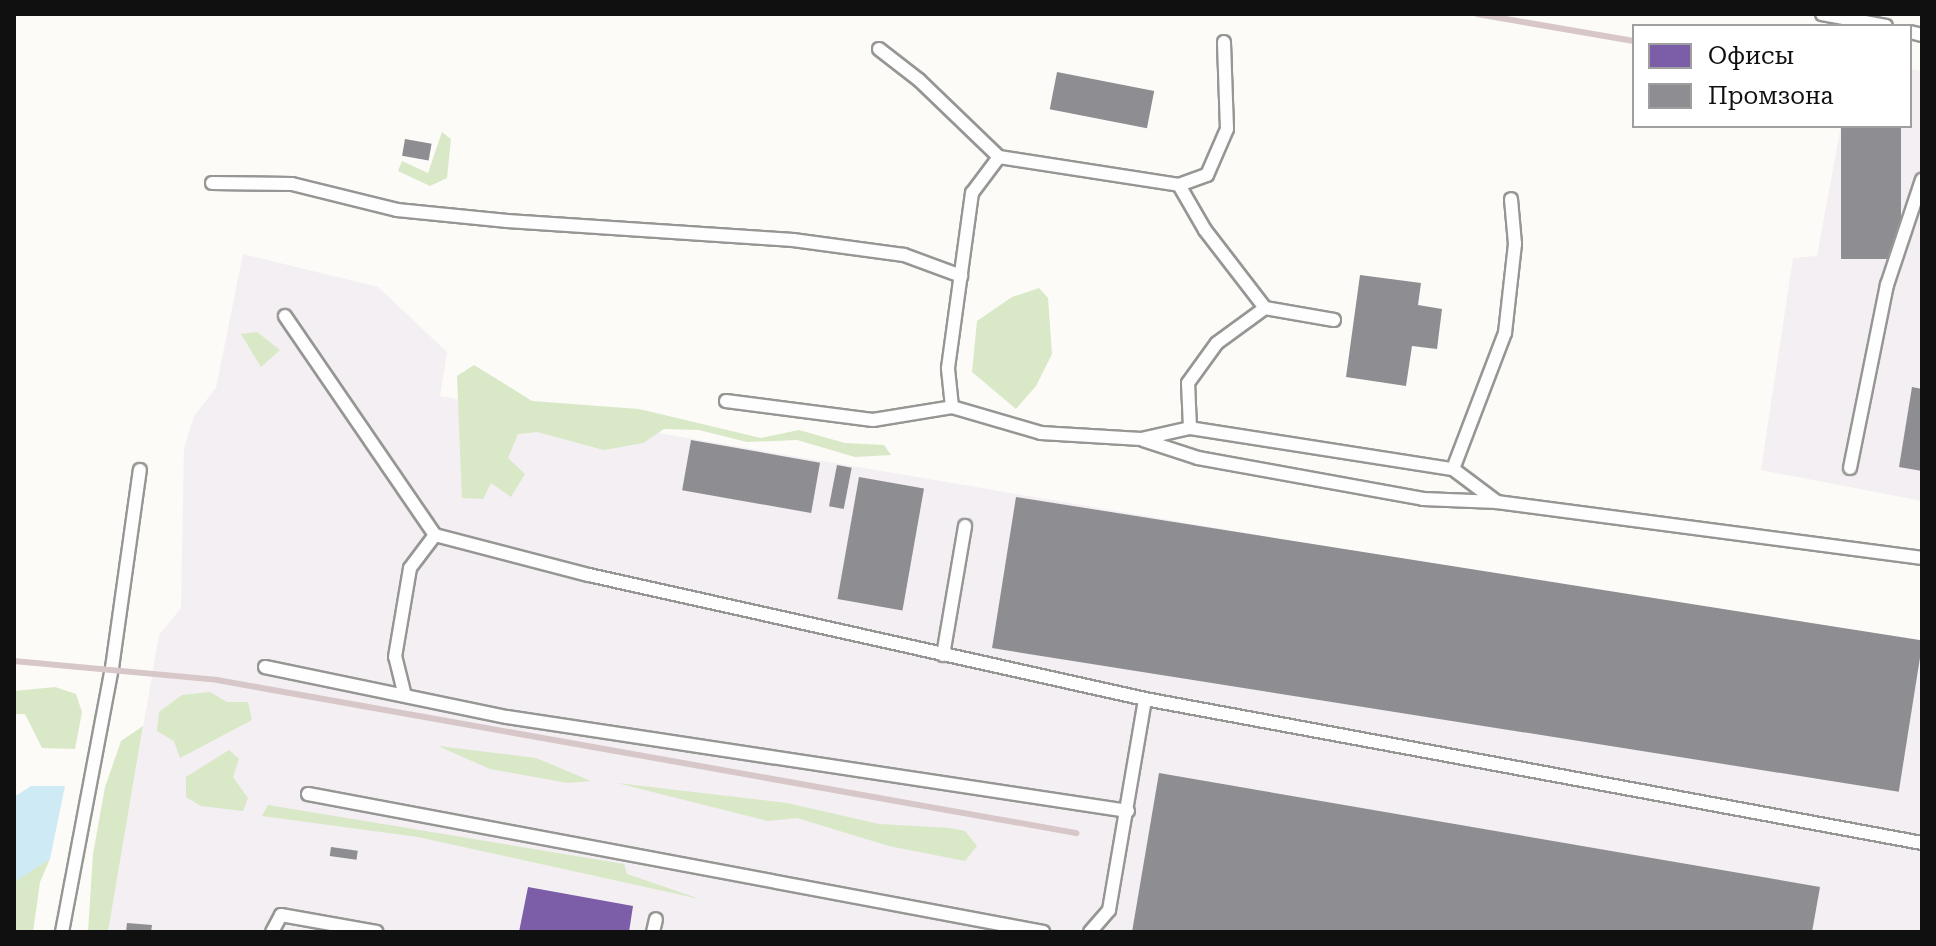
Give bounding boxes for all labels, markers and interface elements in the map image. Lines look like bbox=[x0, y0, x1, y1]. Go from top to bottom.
legend bbox=[1632, 24, 1912, 128]
text: Офисы bbox=[1708, 42, 1794, 70]
text: Промзона bbox=[1708, 82, 1834, 110]

